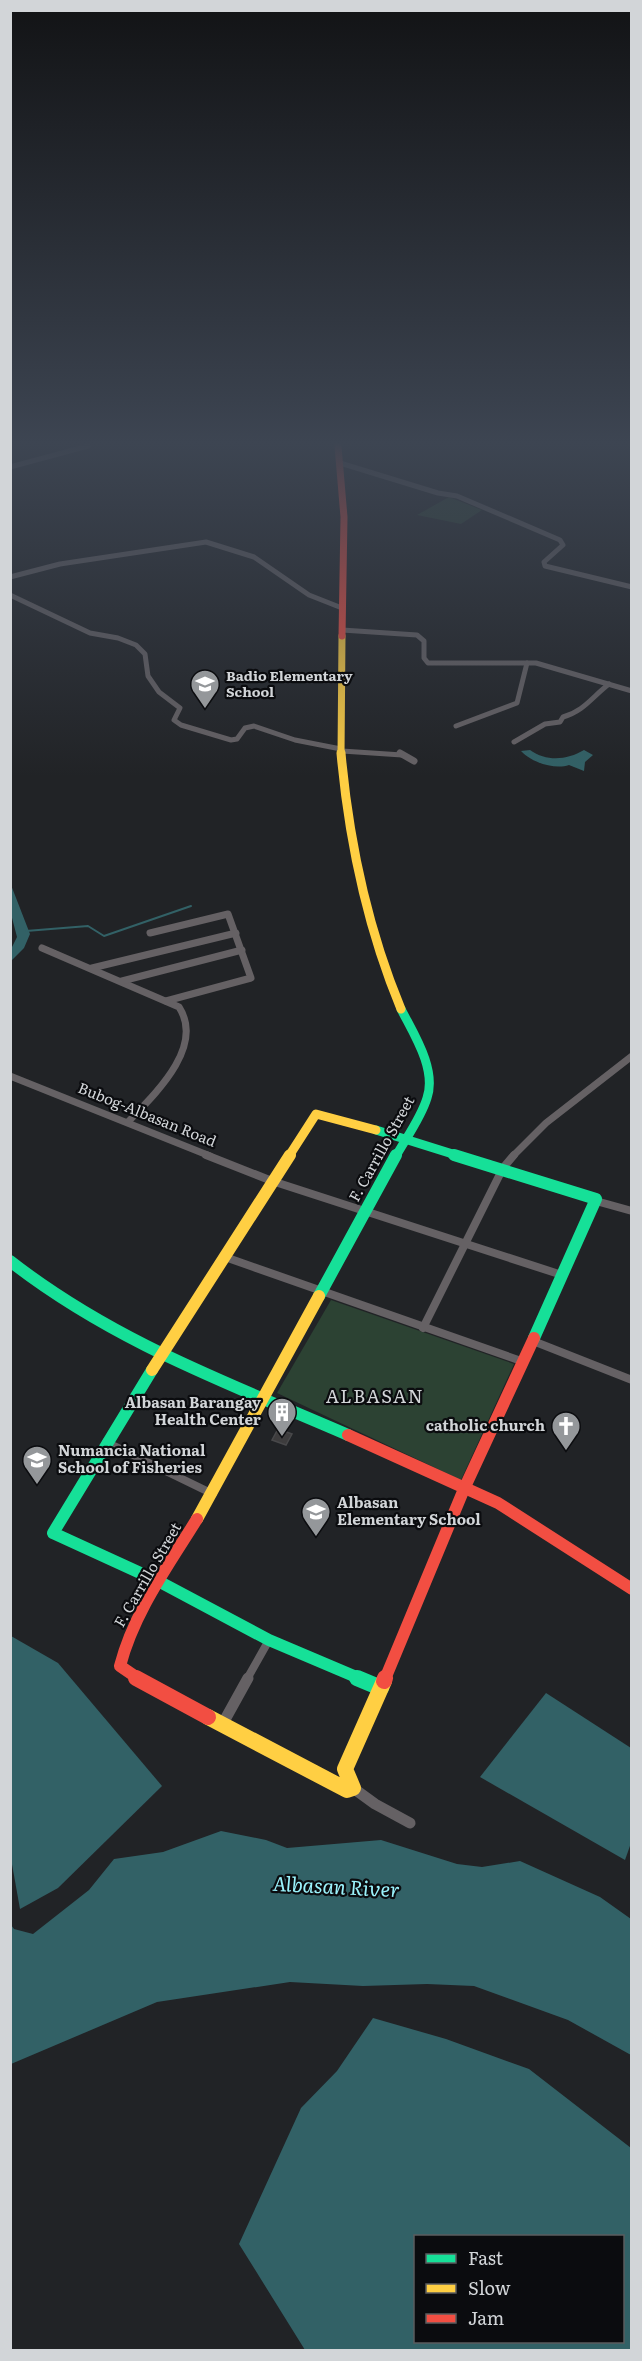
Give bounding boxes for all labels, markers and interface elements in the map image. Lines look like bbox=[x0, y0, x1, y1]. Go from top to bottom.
place label: Badio Elementary School bbox=[226, 665, 353, 701]
school or university icon: Badio Elementary School bbox=[189, 668, 221, 710]
street label: Bubog-Albasan Road bbox=[75, 1075, 220, 1152]
street label: F. Carrillo Street bbox=[342, 1091, 419, 1205]
district label: ALBASAN bbox=[326, 1382, 424, 1409]
place label: Albasan Barangay Health Center bbox=[125, 1390, 262, 1430]
building icon: Albasan Barangay Health Center bbox=[266, 1396, 298, 1438]
church icon: catholic church bbox=[550, 1410, 582, 1452]
place label: catholic church bbox=[426, 1413, 545, 1436]
place label: Numancia National School of Fisheries bbox=[58, 1438, 206, 1478]
school or university icon: Numancia National School of Fisheries bbox=[21, 1444, 53, 1486]
place label: Albasan Elementary School bbox=[337, 1490, 481, 1530]
school or university icon: Albasan Elementary School bbox=[300, 1496, 332, 1538]
street label: F. Carrillo Street bbox=[107, 1517, 186, 1631]
water label: Albasan River bbox=[272, 1867, 400, 1903]
legend bbox=[414, 2235, 624, 2343]
text: Fast bbox=[468, 2244, 504, 2271]
text: Slow bbox=[468, 2274, 511, 2301]
text: Jam bbox=[468, 2304, 504, 2331]

